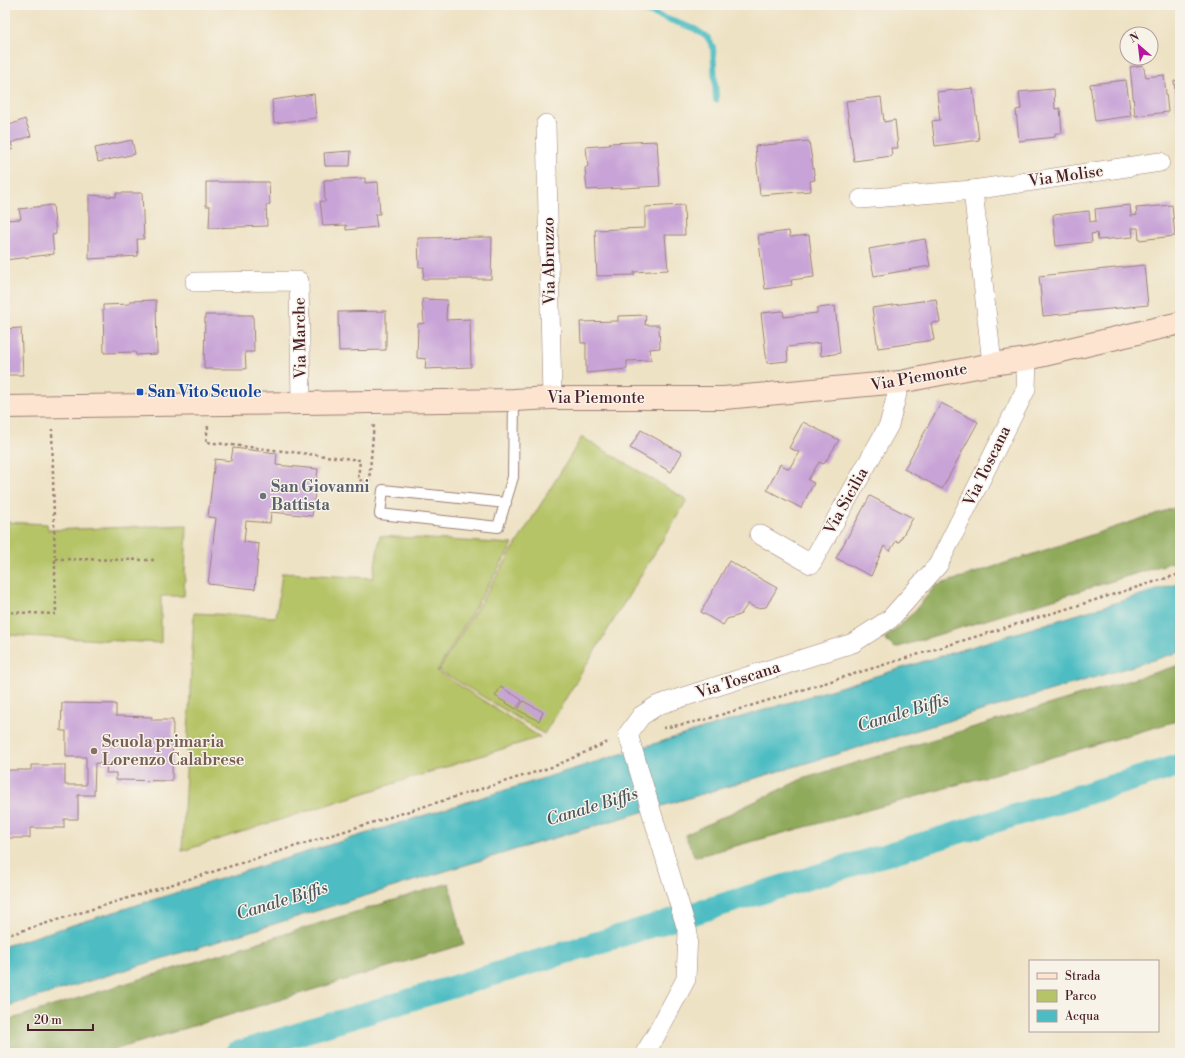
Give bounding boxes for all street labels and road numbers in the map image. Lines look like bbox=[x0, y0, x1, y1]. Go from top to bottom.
street label: Via Molise bbox=[1026, 161, 1105, 191]
street label: Via Abruzzo bbox=[538, 217, 560, 306]
street label: Via Marche bbox=[289, 297, 311, 380]
street label: Via Piemonte bbox=[868, 359, 969, 396]
street label: Via Piemonte bbox=[546, 388, 645, 408]
street label: Via Toscana bbox=[959, 422, 1015, 510]
street label: Via Sicilia bbox=[819, 463, 873, 539]
street label: Via Toscana bbox=[693, 657, 783, 703]

